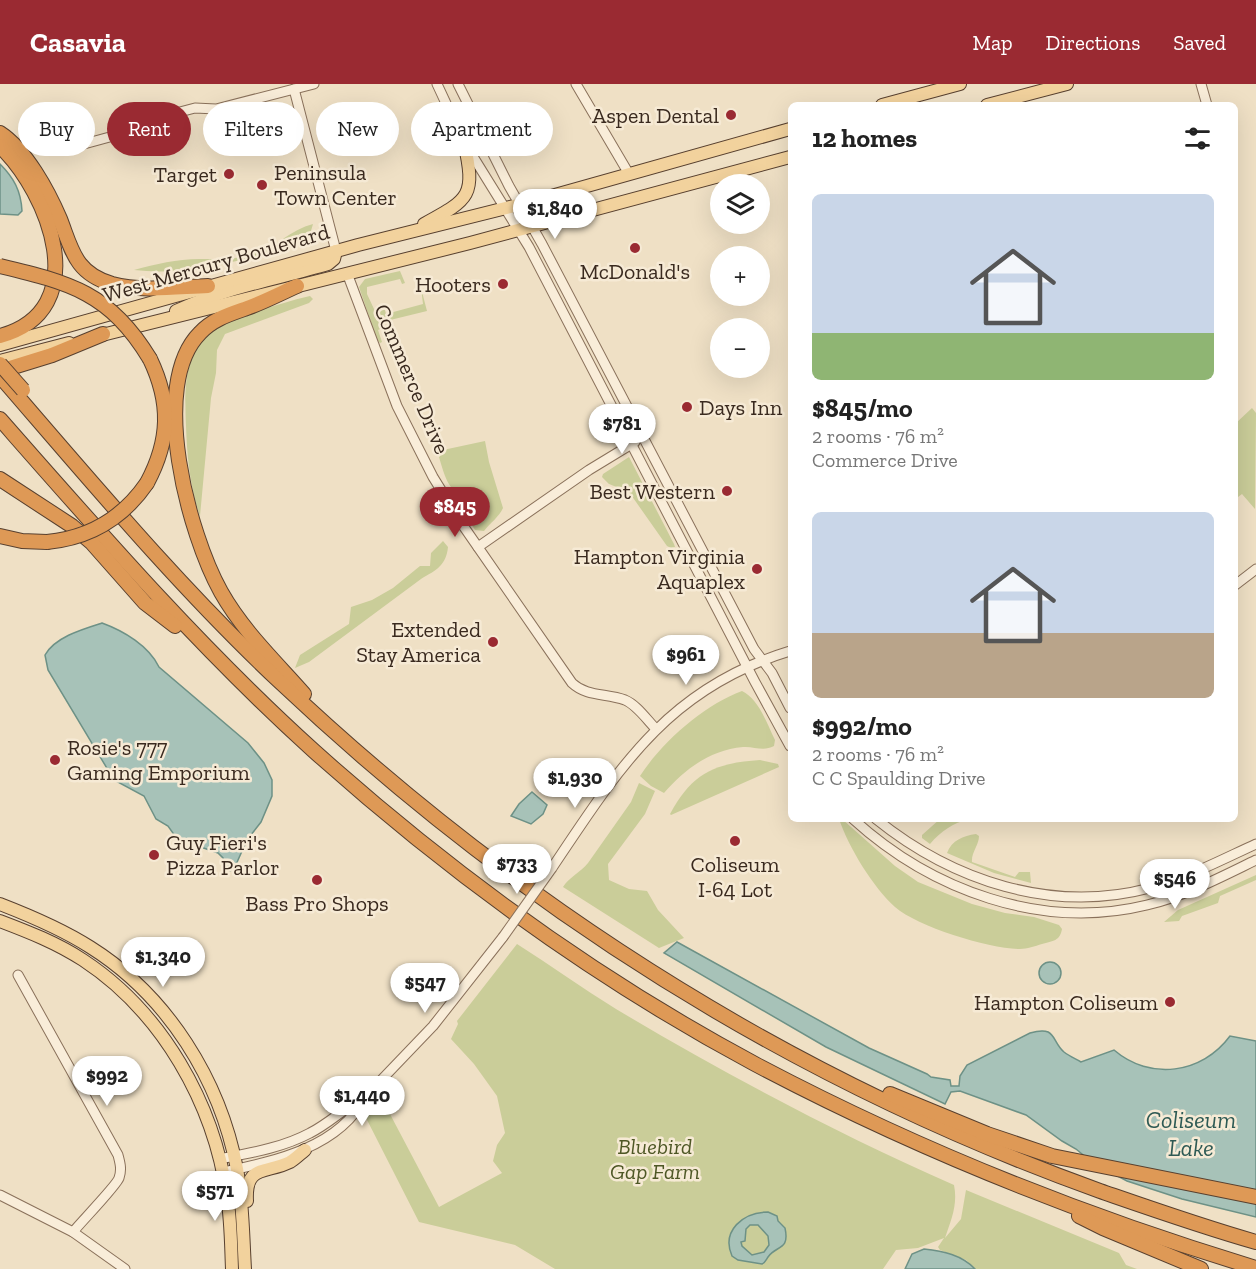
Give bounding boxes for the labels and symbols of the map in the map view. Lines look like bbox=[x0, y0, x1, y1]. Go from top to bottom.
place label: Aspen Dental bbox=[592, 102, 719, 129]
marker: Aspen Dental bbox=[724, 108, 738, 122]
place label: Peninsula Town Center bbox=[274, 159, 397, 211]
place label: Target bbox=[154, 161, 218, 188]
marker: Target bbox=[222, 167, 236, 181]
marker: Peninsula Town Center bbox=[255, 178, 269, 192]
pin: $1,840 bbox=[506, 189, 604, 240]
street label: West Mercury Boulevard bbox=[100, 218, 332, 308]
marker: McDonald's bbox=[628, 241, 642, 255]
place label: McDonald's bbox=[580, 258, 690, 285]
place label: Hooters bbox=[415, 271, 491, 298]
marker: Hooters bbox=[496, 277, 510, 291]
street label: Commerce Drive bbox=[368, 300, 456, 458]
place label: Days Inn bbox=[699, 394, 783, 421]
marker: Days Inn bbox=[680, 400, 694, 414]
pin: $781 bbox=[586, 404, 658, 455]
place label: Best Western bbox=[589, 478, 715, 505]
marker: Best Western bbox=[720, 484, 734, 498]
pin: $845 bbox=[419, 487, 491, 538]
place label: Hampton Virginia Aquaplex bbox=[574, 543, 745, 595]
marker: Hampton Virginia Aquaplex bbox=[750, 562, 764, 576]
place label: Extended Stay America bbox=[356, 616, 481, 668]
marker: Extended Stay America bbox=[486, 635, 500, 649]
pin: $961 bbox=[650, 635, 722, 686]
place label: Rosie's 777 Gaming Emporium bbox=[67, 734, 250, 786]
marker: Rosie's 777 Gaming Emporium bbox=[48, 753, 62, 767]
pin: $1,930 bbox=[526, 758, 624, 809]
place label: Guy Fieri's Pizza Parlor bbox=[166, 829, 279, 881]
marker: Coliseum I-64 Lot bbox=[728, 834, 742, 848]
pin: $733 bbox=[481, 844, 553, 895]
marker: Guy Fieri's Pizza Parlor bbox=[147, 848, 161, 862]
place label: Coliseum I-64 Lot bbox=[691, 851, 779, 903]
pin: $546 bbox=[1139, 859, 1211, 910]
marker: Bass Pro Shops bbox=[310, 873, 324, 887]
place label: Bass Pro Shops bbox=[245, 890, 389, 917]
pin: $1,340 bbox=[114, 937, 212, 988]
pin: $547 bbox=[389, 963, 461, 1014]
place label: Hampton Coliseum bbox=[974, 989, 1158, 1016]
marker: Hampton Coliseum bbox=[1163, 995, 1177, 1009]
pin: $992 bbox=[71, 1056, 143, 1107]
pin: $1,440 bbox=[313, 1076, 411, 1127]
water label: Coliseum Lake bbox=[1146, 1105, 1236, 1162]
park label: Bluebird Gap Farm bbox=[610, 1133, 700, 1185]
pin: $571 bbox=[179, 1171, 251, 1222]

